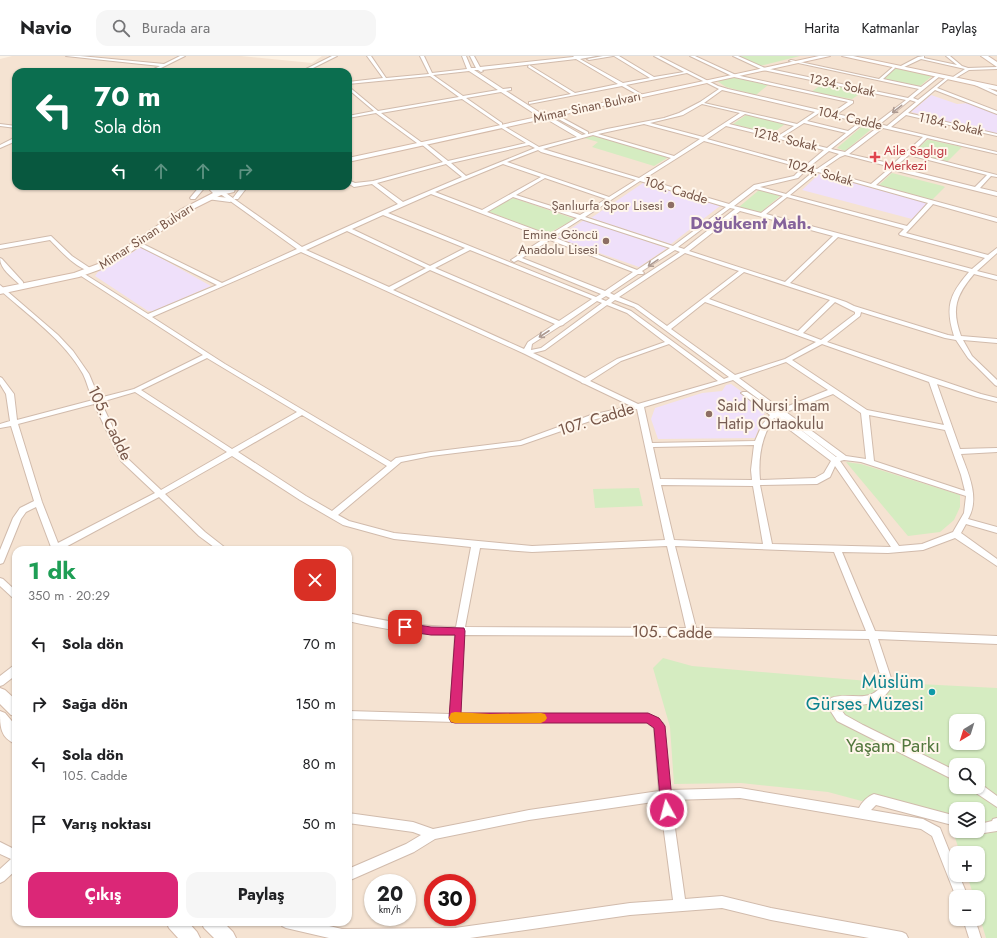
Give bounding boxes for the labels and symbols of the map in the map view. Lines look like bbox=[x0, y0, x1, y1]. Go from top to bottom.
street label: 1234. Sokak bbox=[807, 69, 877, 101]
street label: Mimar Sinan Bulvarı bbox=[531, 86, 643, 128]
street label: 104. Cadde bbox=[816, 101, 884, 135]
one-way arrow bbox=[892, 105, 903, 113]
street label: 1184. Sokak bbox=[917, 107, 986, 141]
street label: 1218. Sokak bbox=[751, 122, 819, 156]
place label: Aile Saglıgı Merkezi bbox=[884, 141, 948, 175]
marker: Aile Saglıgı Merkezi bbox=[869, 151, 881, 163]
street label: 1024. Sokak bbox=[785, 153, 856, 191]
street label: 106. Cadde bbox=[642, 171, 710, 209]
place label: Şanlıurfa Spor Lisesi bbox=[551, 196, 663, 215]
street label: Mimar Sinan Bulvarı bbox=[95, 198, 197, 274]
marker: Şanlıurfa Spor Lisesi bbox=[666, 200, 676, 210]
district label: Doğukent Mah. bbox=[690, 211, 812, 235]
place label: Emine Göncü Anadolu Lisesi bbox=[518, 225, 598, 259]
marker: Emine Göncü Anadolu Lisesi bbox=[601, 236, 611, 246]
one-way arrow bbox=[648, 259, 659, 267]
one-way arrow bbox=[539, 330, 550, 338]
street label: 105. Cadde bbox=[82, 382, 138, 464]
place label: Said Nursi İmam Hatip Ortaokulu bbox=[717, 394, 830, 435]
street label: 107. Cadde bbox=[555, 397, 637, 441]
marker: Said Nursi İmam Hatip Ortaokulu bbox=[704, 409, 714, 419]
pin bbox=[388, 610, 422, 644]
street label: 105. Cadde bbox=[632, 620, 712, 644]
place label: Müslüm Gürses Müzesi bbox=[806, 668, 924, 717]
marker: Müslüm Gürses Müzesi bbox=[927, 687, 937, 697]
north arrow bbox=[949, 714, 985, 750]
park label: Yaşam Parkı bbox=[846, 732, 940, 759]
position arrow bbox=[646, 789, 688, 831]
speed limit sign: 30 bbox=[424, 874, 476, 926]

